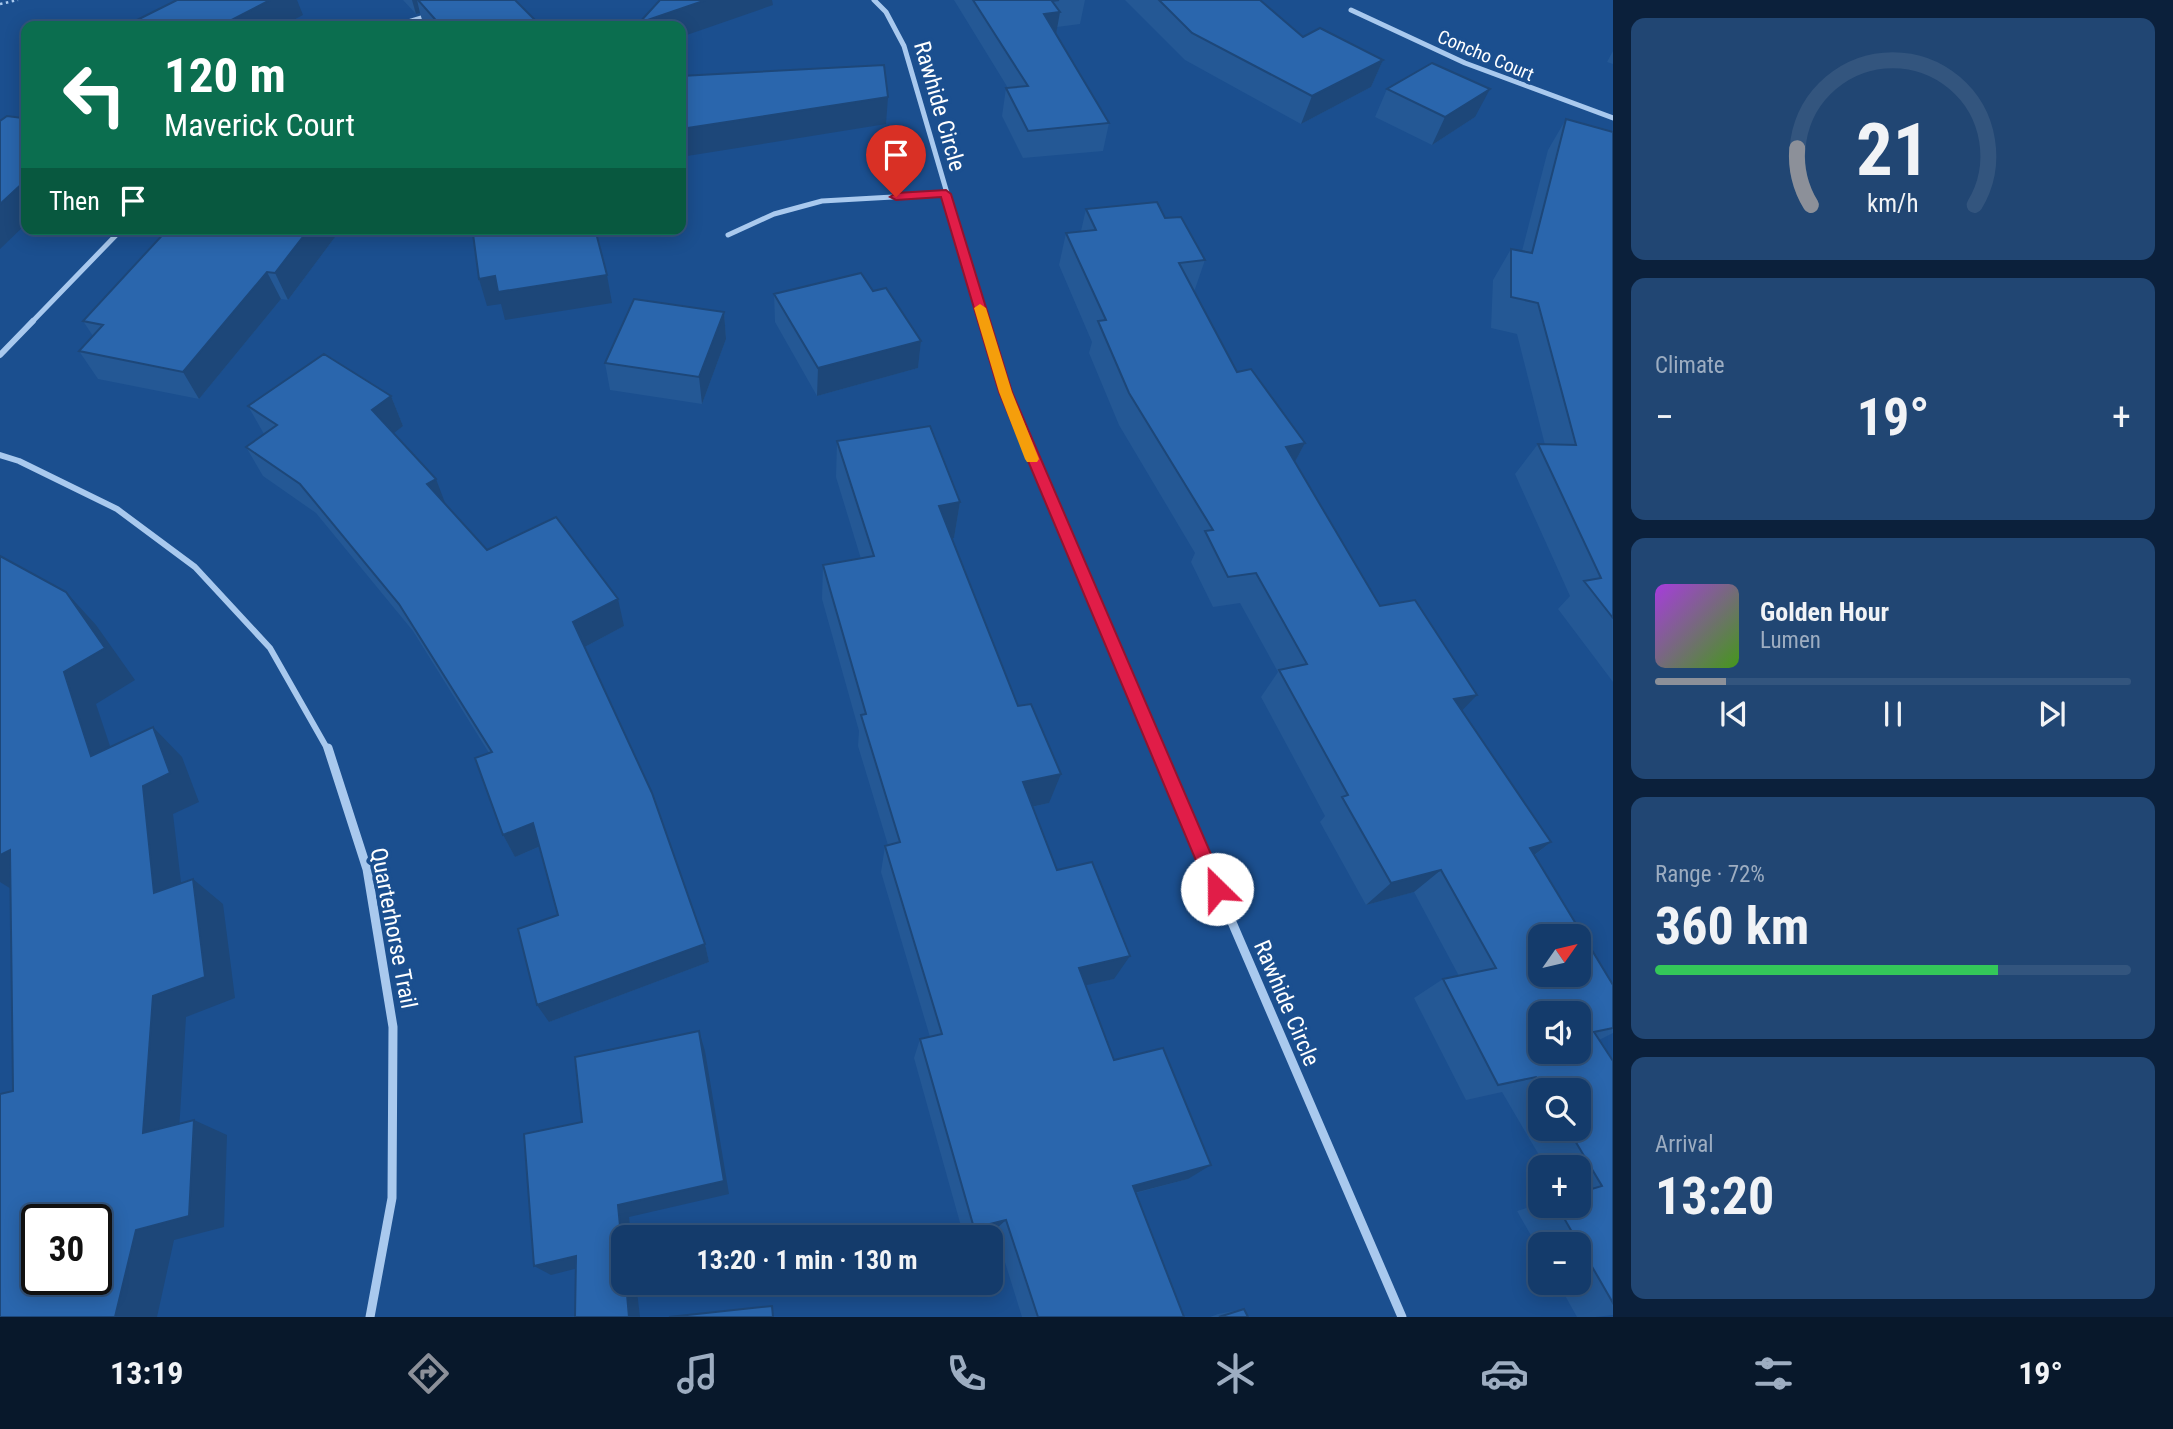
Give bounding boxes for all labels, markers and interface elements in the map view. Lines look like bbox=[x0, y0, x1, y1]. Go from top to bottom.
street label: Concho Court bbox=[1434, 25, 1538, 86]
street label: Rawhide Circle bbox=[908, 38, 971, 174]
text: 120 m bbox=[164, 47, 286, 104]
icon: left bbox=[49, 49, 140, 140]
text: Maverick Court bbox=[164, 106, 355, 144]
text: 21 bbox=[1856, 107, 1930, 193]
pin bbox=[866, 125, 926, 197]
icon: arrive bbox=[877, 136, 915, 174]
icon: arrive bbox=[114, 182, 152, 220]
text: Then bbox=[49, 186, 100, 216]
text: km/h bbox=[1867, 189, 1919, 218]
text: Climate bbox=[1655, 352, 1725, 379]
text: 19° bbox=[1857, 387, 1929, 448]
text: − bbox=[1655, 395, 1674, 439]
text: + bbox=[2112, 395, 2131, 439]
text: Golden Hour bbox=[1760, 597, 1889, 627]
text: Lumen bbox=[1760, 627, 1821, 654]
icon: previous bbox=[1715, 695, 1753, 733]
icon: pause bbox=[1874, 695, 1912, 733]
icon: next bbox=[2033, 695, 2071, 733]
street label: Quarterhorse Trail bbox=[365, 845, 422, 1011]
position arrow bbox=[1180, 852, 1254, 926]
text: Range · 72% bbox=[1655, 861, 1765, 888]
text: 360 km bbox=[1655, 896, 1809, 957]
north arrow bbox=[1528, 924, 1591, 987]
map controls bbox=[1528, 924, 1591, 1295]
street label: Rawhide Circle bbox=[1248, 936, 1325, 1070]
button: sound bbox=[1528, 1001, 1591, 1064]
button: search bbox=[1528, 1078, 1591, 1141]
text: Arrival bbox=[1655, 1131, 1714, 1158]
button: + bbox=[1528, 1155, 1591, 1218]
text: 13:20 bbox=[1655, 1166, 1774, 1227]
speed limit sign: 30 bbox=[21, 1204, 112, 1295]
button: − bbox=[1528, 1232, 1591, 1295]
text: 13:20 · 1 min · 130 m bbox=[697, 1245, 917, 1275]
icon: directions bbox=[404, 1349, 453, 1398]
icon: music bbox=[673, 1349, 722, 1398]
icon: phone bbox=[942, 1349, 991, 1398]
icon: climate bbox=[1211, 1349, 1260, 1398]
icon: car bbox=[1480, 1349, 1529, 1398]
icon: filters bbox=[1749, 1349, 1798, 1398]
text: 13:19 bbox=[110, 1354, 183, 1392]
text: 19° bbox=[2018, 1354, 2063, 1392]

